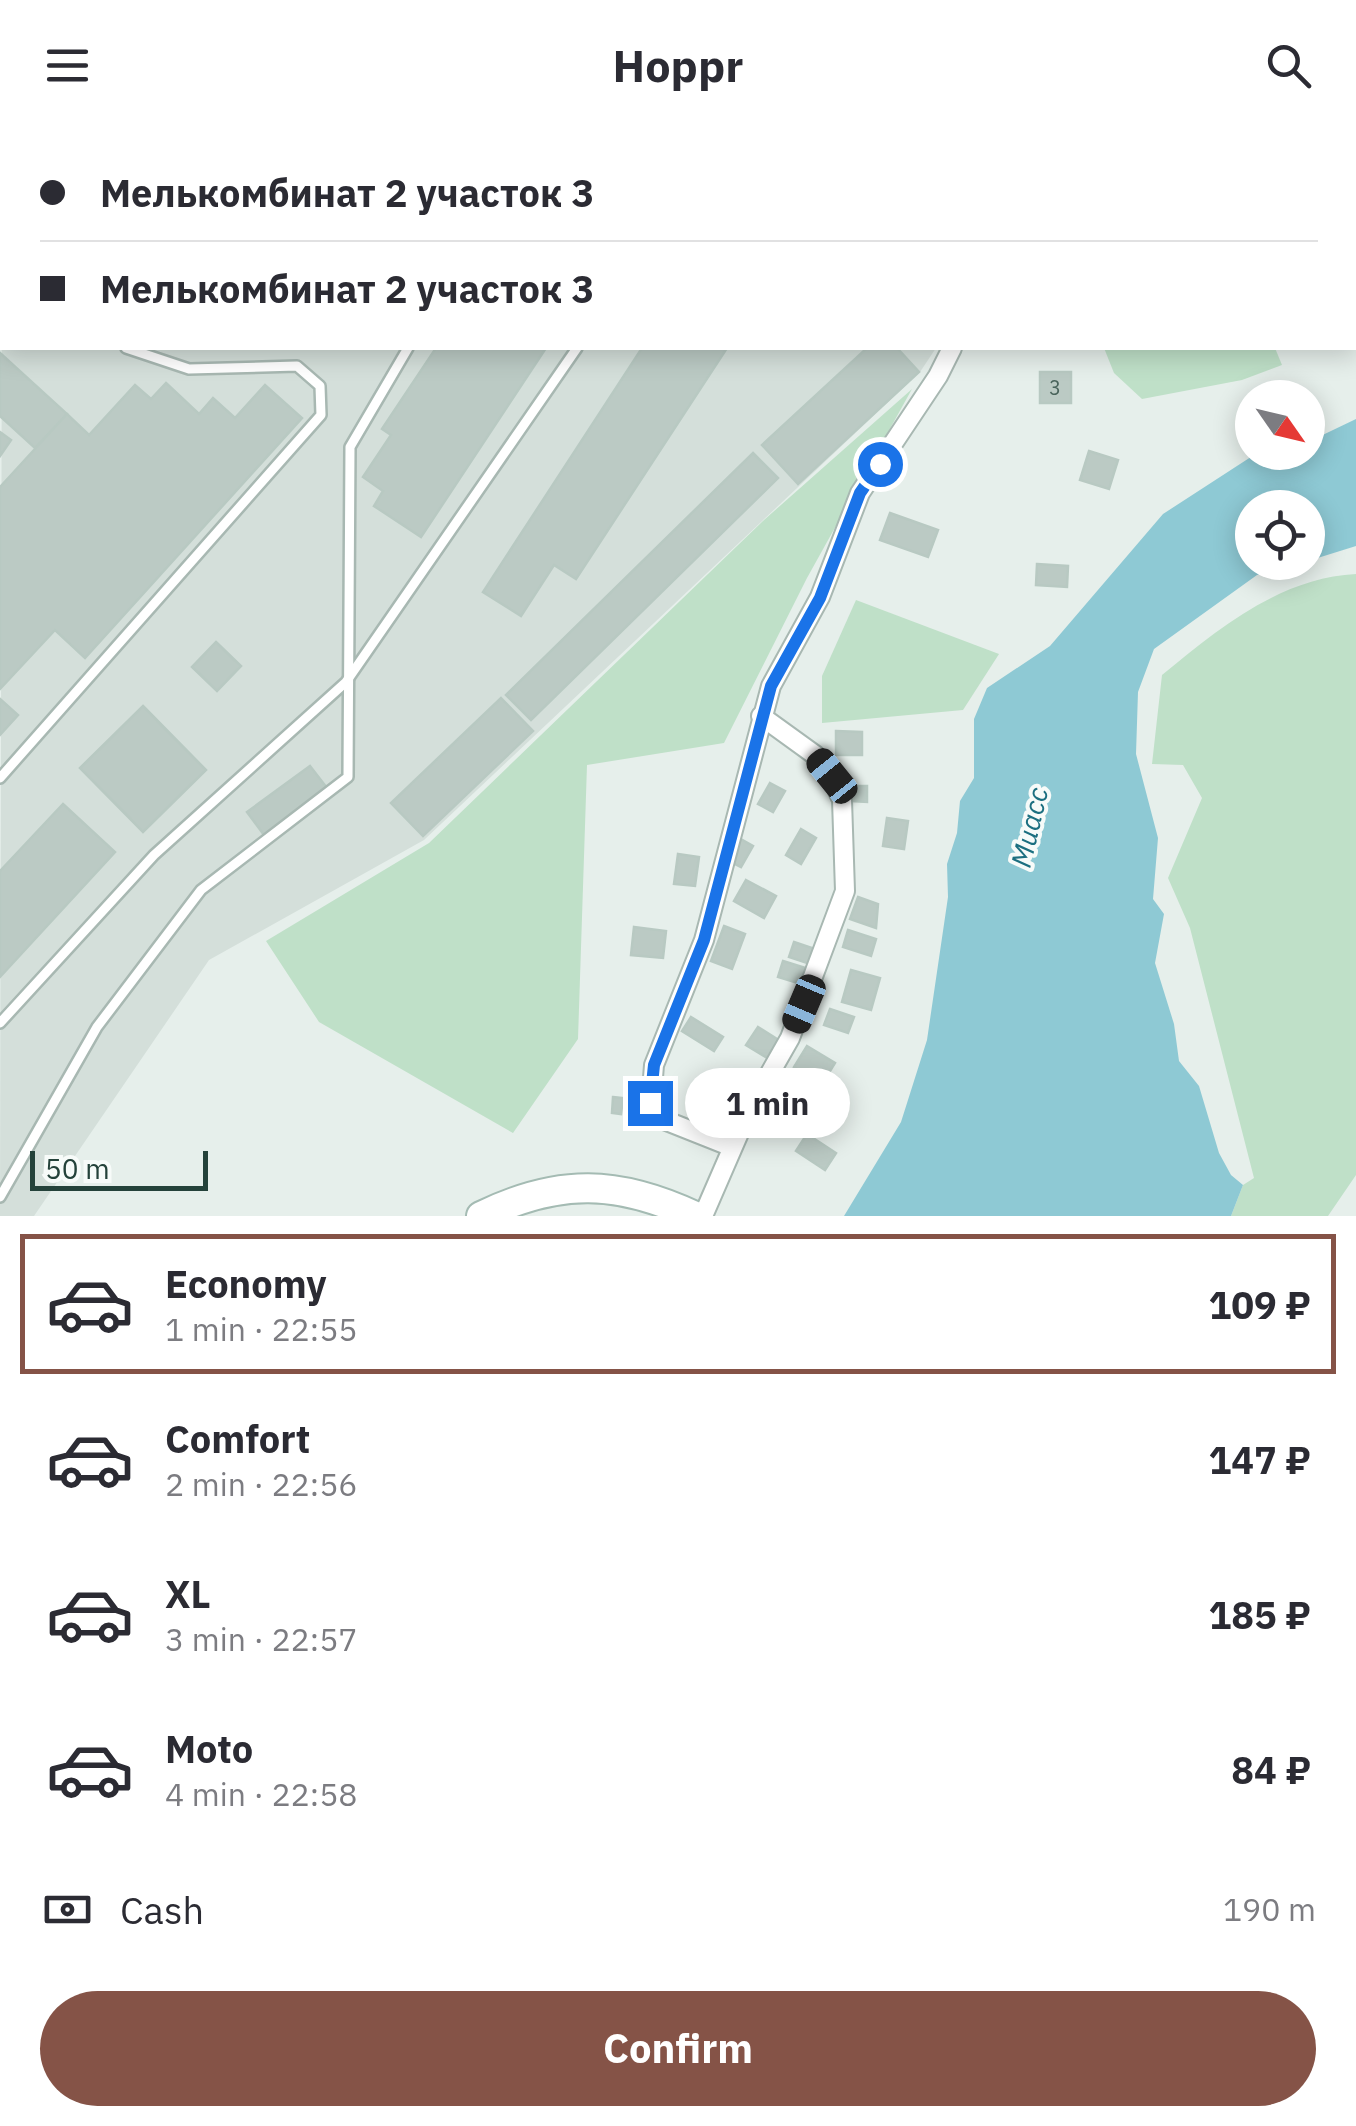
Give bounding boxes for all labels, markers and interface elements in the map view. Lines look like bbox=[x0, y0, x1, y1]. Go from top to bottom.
text: Hoppr bbox=[613, 36, 743, 94]
icon: menu bbox=[40, 38, 95, 93]
icon: search bbox=[1261, 38, 1316, 93]
text: Мелькомбинат 2 участок 3 bbox=[100, 168, 594, 217]
text: Мелькомбинат 2 участок 3 bbox=[100, 264, 594, 313]
house number: 3 bbox=[1049, 374, 1061, 401]
north arrow bbox=[1235, 380, 1325, 470]
map controls bbox=[1235, 380, 1325, 580]
route start bbox=[858, 442, 903, 487]
button: locate bbox=[1235, 490, 1325, 580]
car bbox=[801, 743, 863, 809]
water label: Миасс bbox=[1002, 783, 1056, 871]
car bbox=[778, 971, 830, 1037]
callout: 1 min bbox=[685, 1068, 850, 1138]
route end bbox=[628, 1081, 673, 1126]
text: 1 min bbox=[726, 1082, 809, 1124]
scale bar bbox=[30, 1146, 208, 1190]
text: 50 m bbox=[45, 1150, 110, 1187]
icon: car bbox=[45, 1259, 135, 1349]
text: Economy bbox=[165, 1259, 327, 1308]
text: 109 ₽ bbox=[1209, 1280, 1311, 1329]
text: 1 min · 22:55 bbox=[165, 1308, 358, 1350]
icon: car bbox=[45, 1414, 135, 1504]
text: Comfort bbox=[165, 1414, 310, 1463]
text: 147 ₽ bbox=[1209, 1435, 1311, 1484]
text: 2 min · 22:56 bbox=[165, 1463, 358, 1505]
icon: car bbox=[45, 1569, 135, 1659]
text: XL bbox=[165, 1569, 211, 1618]
text: 185 ₽ bbox=[1209, 1590, 1311, 1639]
text: 3 min · 22:57 bbox=[165, 1618, 358, 1660]
icon: car bbox=[45, 1724, 135, 1814]
text: Moto bbox=[165, 1724, 253, 1773]
text: 84 ₽ bbox=[1231, 1745, 1311, 1794]
text: 4 min · 22:58 bbox=[165, 1773, 358, 1815]
icon: cash bbox=[40, 1882, 95, 1937]
text: Cash bbox=[120, 1885, 204, 1934]
text: 190 m bbox=[1223, 1888, 1316, 1930]
button: Confirm bbox=[40, 1991, 1316, 2106]

